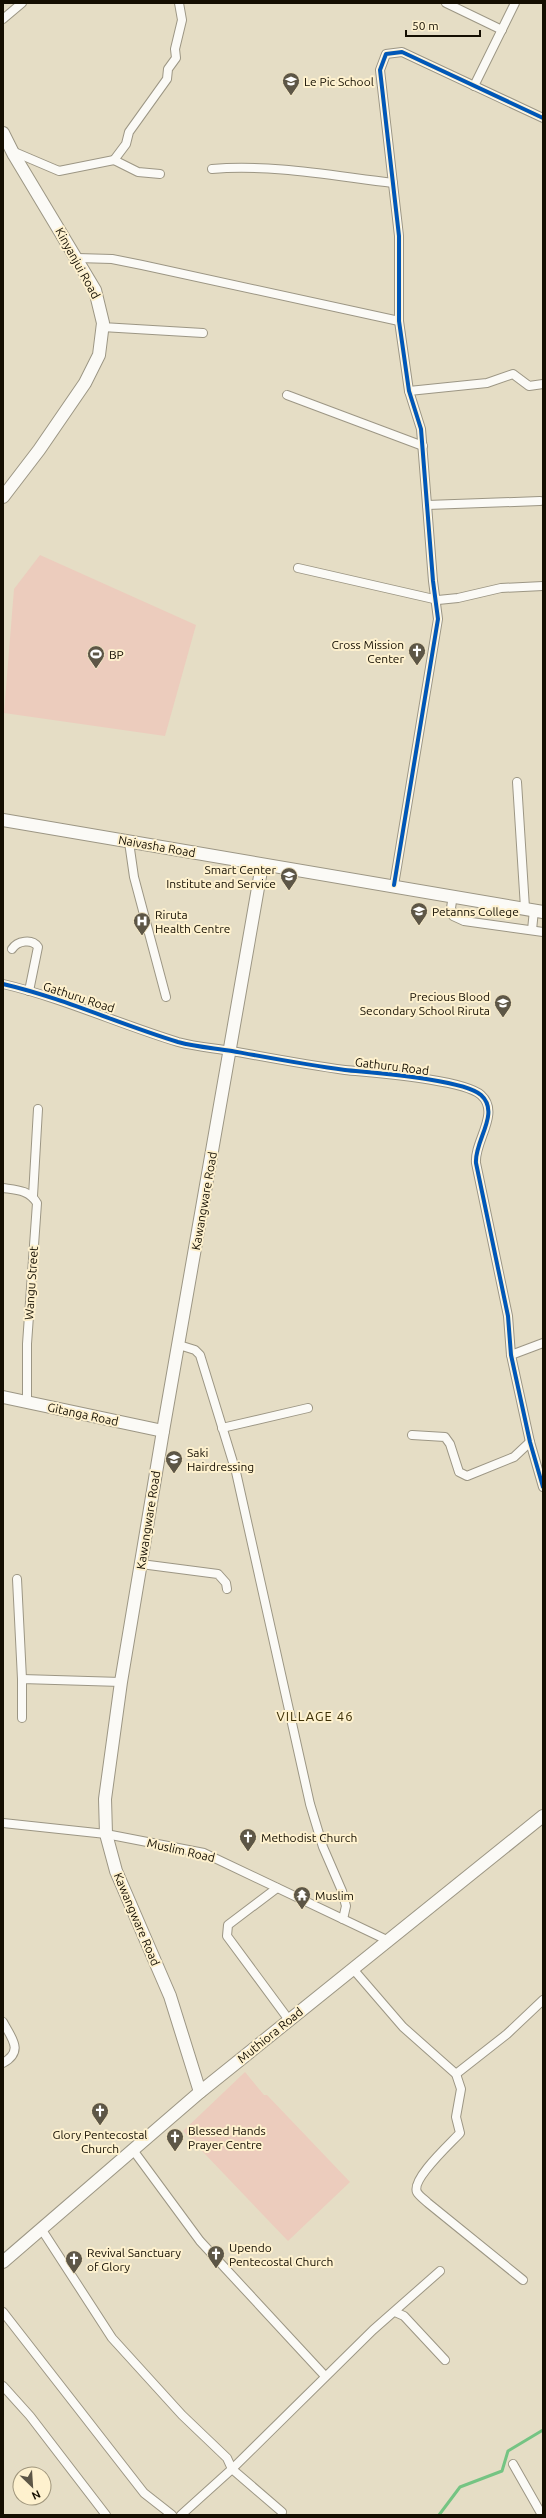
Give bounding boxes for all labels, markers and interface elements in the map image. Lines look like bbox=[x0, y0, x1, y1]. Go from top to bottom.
scale bar bbox=[406, 12, 480, 38]
text: 50 m bbox=[412, 19, 439, 32]
school or university icon: Le Pic School bbox=[281, 71, 301, 96]
place label: Le Pic School bbox=[304, 75, 374, 88]
street label: Kinyanjui Road bbox=[53, 225, 103, 301]
place label: Cross Mission Center bbox=[331, 638, 404, 665]
church icon: Cross Mission Center bbox=[407, 641, 427, 666]
sports icon: BP bbox=[86, 644, 106, 669]
place label: BP bbox=[109, 648, 124, 661]
street label: Naivasha Road bbox=[117, 833, 197, 859]
place label: Smart Center Institute and Service bbox=[166, 863, 276, 890]
school or university icon: Smart Center Institute and Service bbox=[279, 866, 299, 891]
school or university icon: Petanns College bbox=[409, 901, 429, 926]
place label: Petanns College bbox=[432, 905, 519, 918]
place label: Riruta Health Centre bbox=[155, 908, 230, 935]
hospital icon: Riruta Health Centre bbox=[132, 911, 152, 936]
street label: Gathuru Road bbox=[42, 979, 116, 1015]
place label: Precious Blood Secondary School Riruta bbox=[360, 990, 490, 1017]
school or university icon: Precious Blood Secondary School Riruta bbox=[493, 993, 513, 1018]
street label: Gathuru Road bbox=[354, 1055, 430, 1077]
street label: Kawangware Road bbox=[189, 1151, 219, 1251]
street label: Wangu Street bbox=[22, 1245, 40, 1320]
street label: Gitanga Road bbox=[46, 1400, 120, 1428]
place label: Saki Hairdressing bbox=[187, 1446, 254, 1473]
school or university icon: Saki Hairdressing bbox=[164, 1449, 184, 1474]
street label: Kawangware Road bbox=[134, 1470, 162, 1570]
district label: VILLAGE 46 bbox=[276, 1709, 354, 1723]
church icon: Methodist Church bbox=[238, 1827, 258, 1852]
place label: Methodist Church bbox=[261, 1831, 357, 1844]
street label: Muslim Road bbox=[146, 1836, 216, 1864]
street label: Kawangware Road bbox=[112, 1871, 162, 1967]
temple icon: Muslim bbox=[292, 1885, 312, 1910]
place label: Muslim bbox=[315, 1889, 354, 1902]
street label: Muthiora Road bbox=[235, 2005, 305, 2065]
church icon: Glory Pentecostal Church bbox=[90, 2101, 110, 2126]
place label: Blessed Hands Prayer Centre bbox=[188, 2124, 266, 2151]
church icon: Blessed Hands Prayer Centre bbox=[165, 2127, 185, 2152]
place label: Glory Pentecostal Church bbox=[53, 2128, 147, 2155]
place label: Upendo Pentecostal Church bbox=[229, 2241, 333, 2268]
church icon: Upendo Pentecostal Church bbox=[206, 2244, 226, 2269]
place label: Revival Sanctuary of Glory bbox=[87, 2246, 181, 2273]
church icon: Revival Sanctuary of Glory bbox=[64, 2249, 84, 2274]
north arrow bbox=[12, 2466, 52, 2506]
text: N bbox=[30, 2488, 42, 2502]

